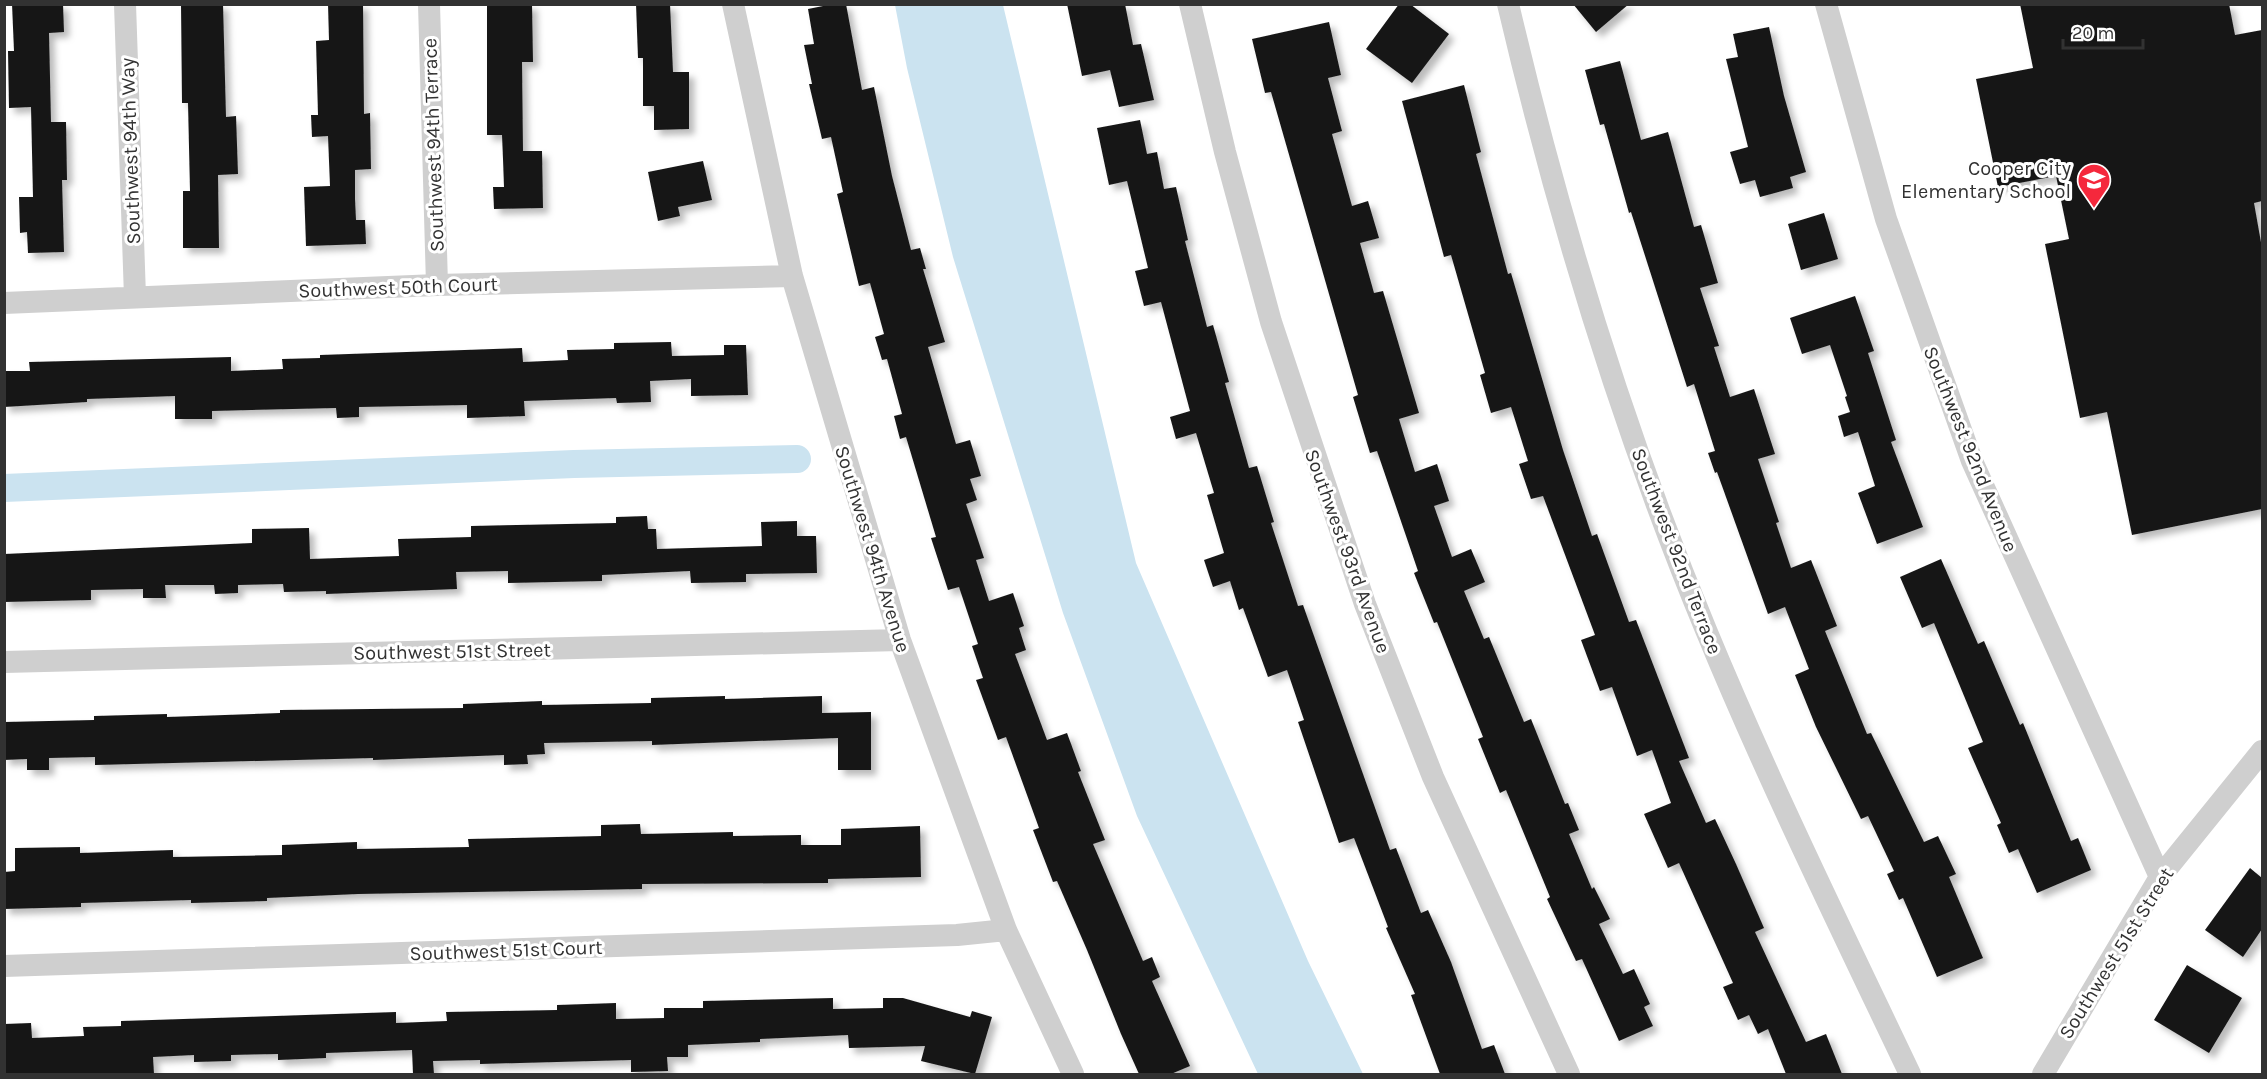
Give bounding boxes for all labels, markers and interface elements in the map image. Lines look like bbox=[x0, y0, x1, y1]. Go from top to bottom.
scale bar bbox=[2063, 12, 2142, 50]
text: 20 m bbox=[2072, 22, 2114, 44]
street label: Southwest 94th Terrace bbox=[418, 38, 449, 252]
street label: Southwest 94th Way bbox=[116, 57, 145, 245]
place label: Cooper City Elementary School bbox=[1901, 157, 2071, 203]
school or university icon: Cooper City Elementary School bbox=[2076, 162, 2112, 209]
street label: Southwest 50th Court bbox=[298, 273, 499, 302]
street label: Southwest 92nd Avenue bbox=[1919, 343, 2022, 555]
street label: Southwest 94th Avenue bbox=[830, 443, 915, 655]
street label: Southwest 92nd Terrace bbox=[1627, 445, 1727, 658]
street label: Southwest 93rd Avenue bbox=[1300, 446, 1395, 656]
street label: Southwest 51st Street bbox=[353, 638, 552, 665]
street label: Southwest 51st Street bbox=[2054, 863, 2179, 1043]
street label: Southwest 51st Court bbox=[409, 936, 603, 965]

